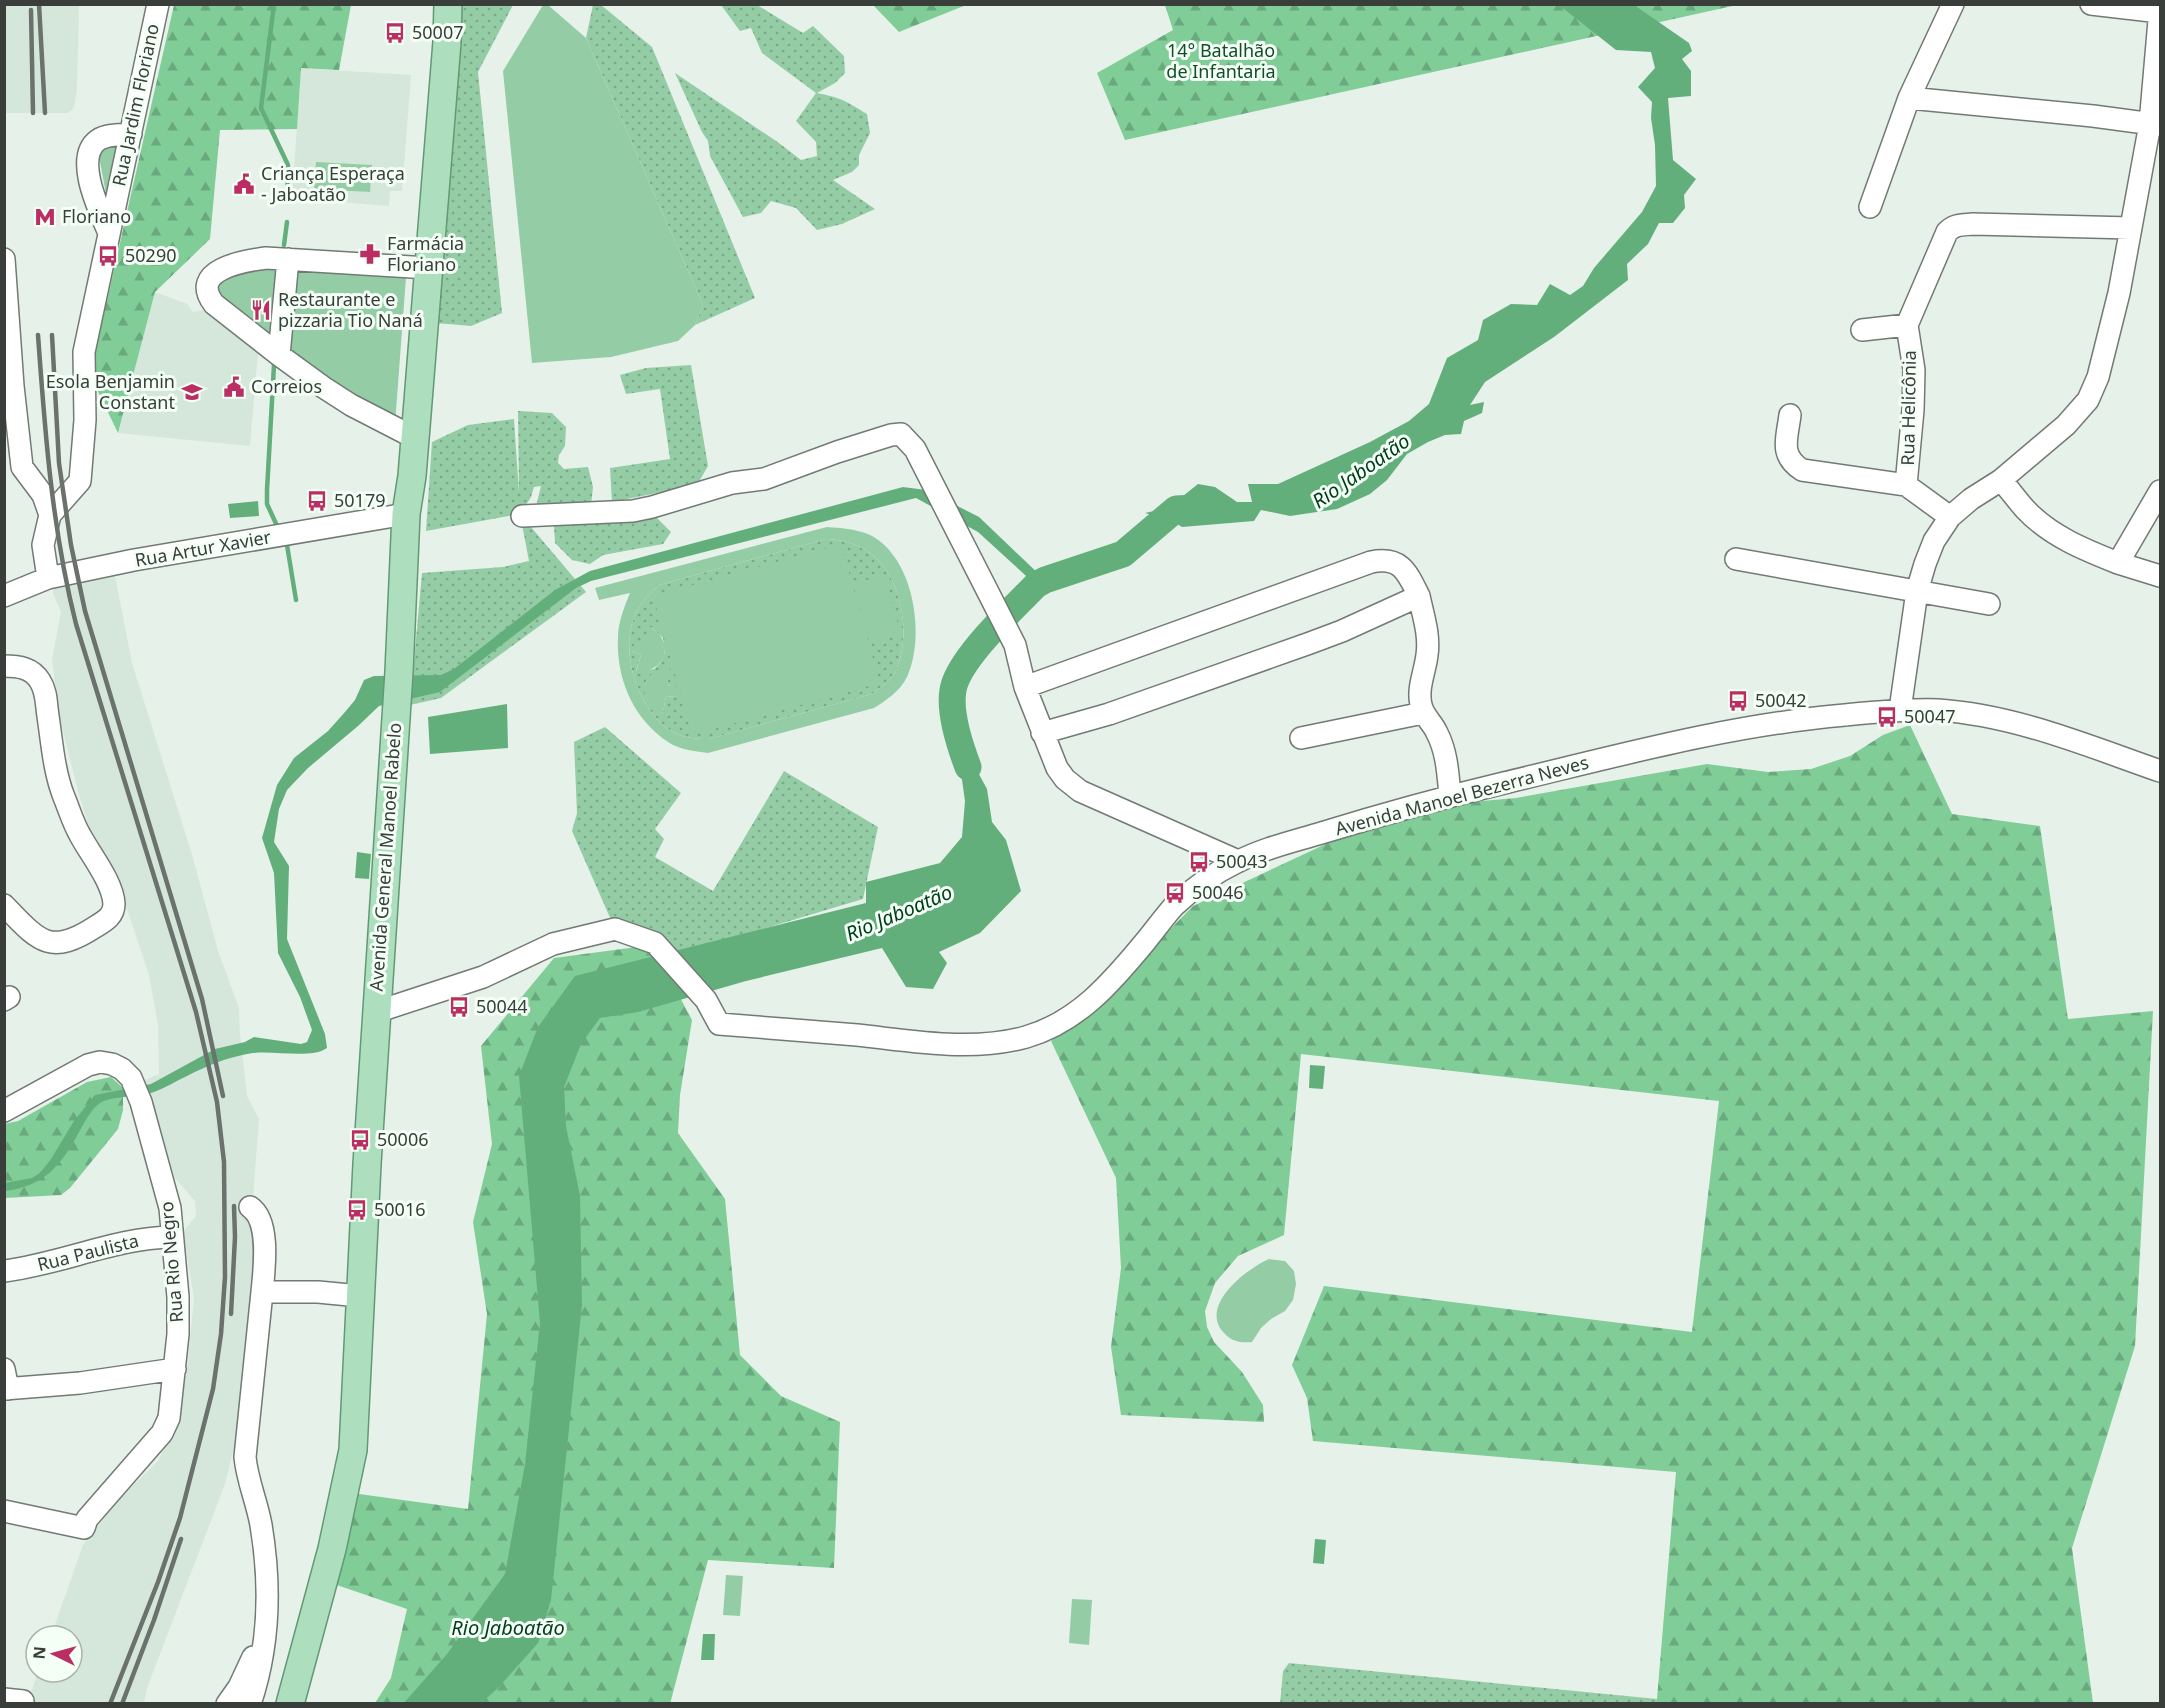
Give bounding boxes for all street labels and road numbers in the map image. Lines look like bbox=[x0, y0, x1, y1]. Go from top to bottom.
street label: Rua Jardim Floriano bbox=[106, 21, 164, 188]
street label: Rua Helicônia bbox=[1895, 350, 1921, 466]
street label: Rua Artur Xavier bbox=[133, 524, 273, 572]
street label: Avenida General Manoel Rabelo bbox=[364, 722, 406, 992]
street label: Avenida Manoel Bezerra Neves bbox=[1332, 750, 1591, 840]
street label: Rua Rio Negro bbox=[154, 1201, 188, 1324]
street label: Rua Paulista bbox=[35, 1228, 141, 1276]

